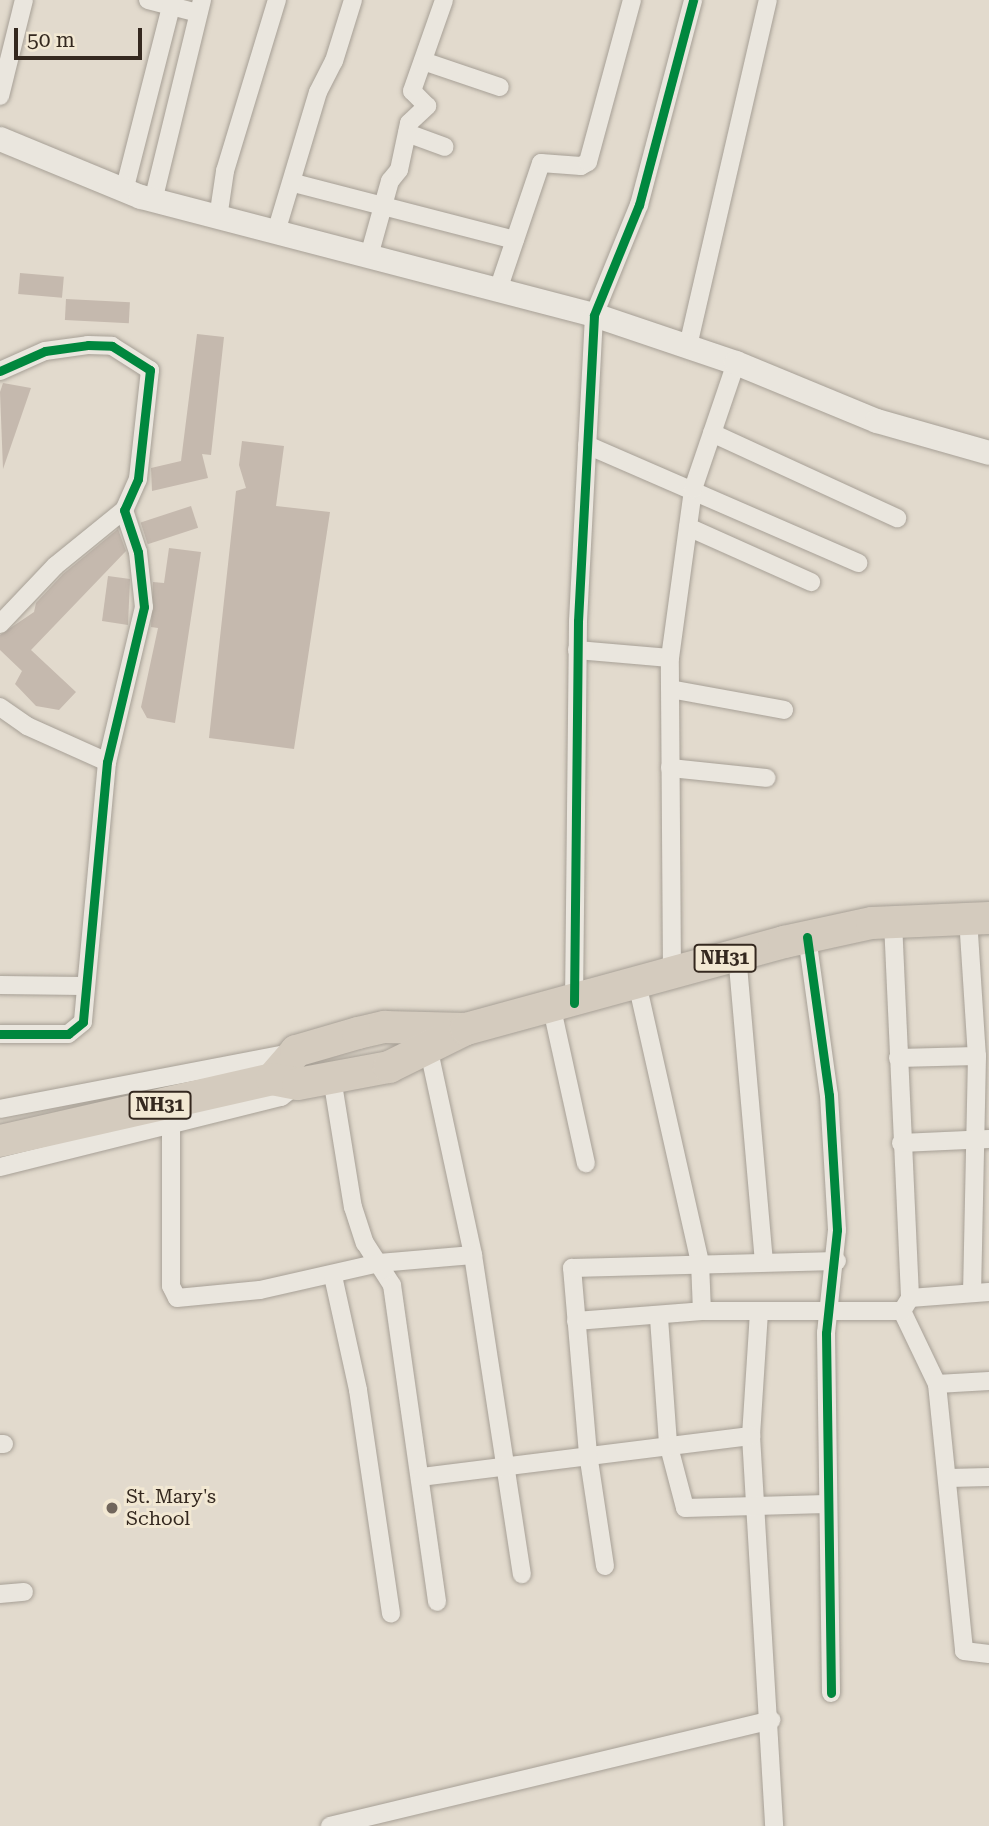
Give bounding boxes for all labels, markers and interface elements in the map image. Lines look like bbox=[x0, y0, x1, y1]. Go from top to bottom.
scale bar bbox=[18, 14, 145, 58]
text: 50 m bbox=[27, 28, 75, 52]
road number: NH31 bbox=[694, 944, 756, 973]
road number: NH31 bbox=[128, 1090, 192, 1120]
place label: St. Mary's School bbox=[126, 1486, 216, 1530]
marker: St. Mary's School bbox=[104, 1500, 120, 1516]

